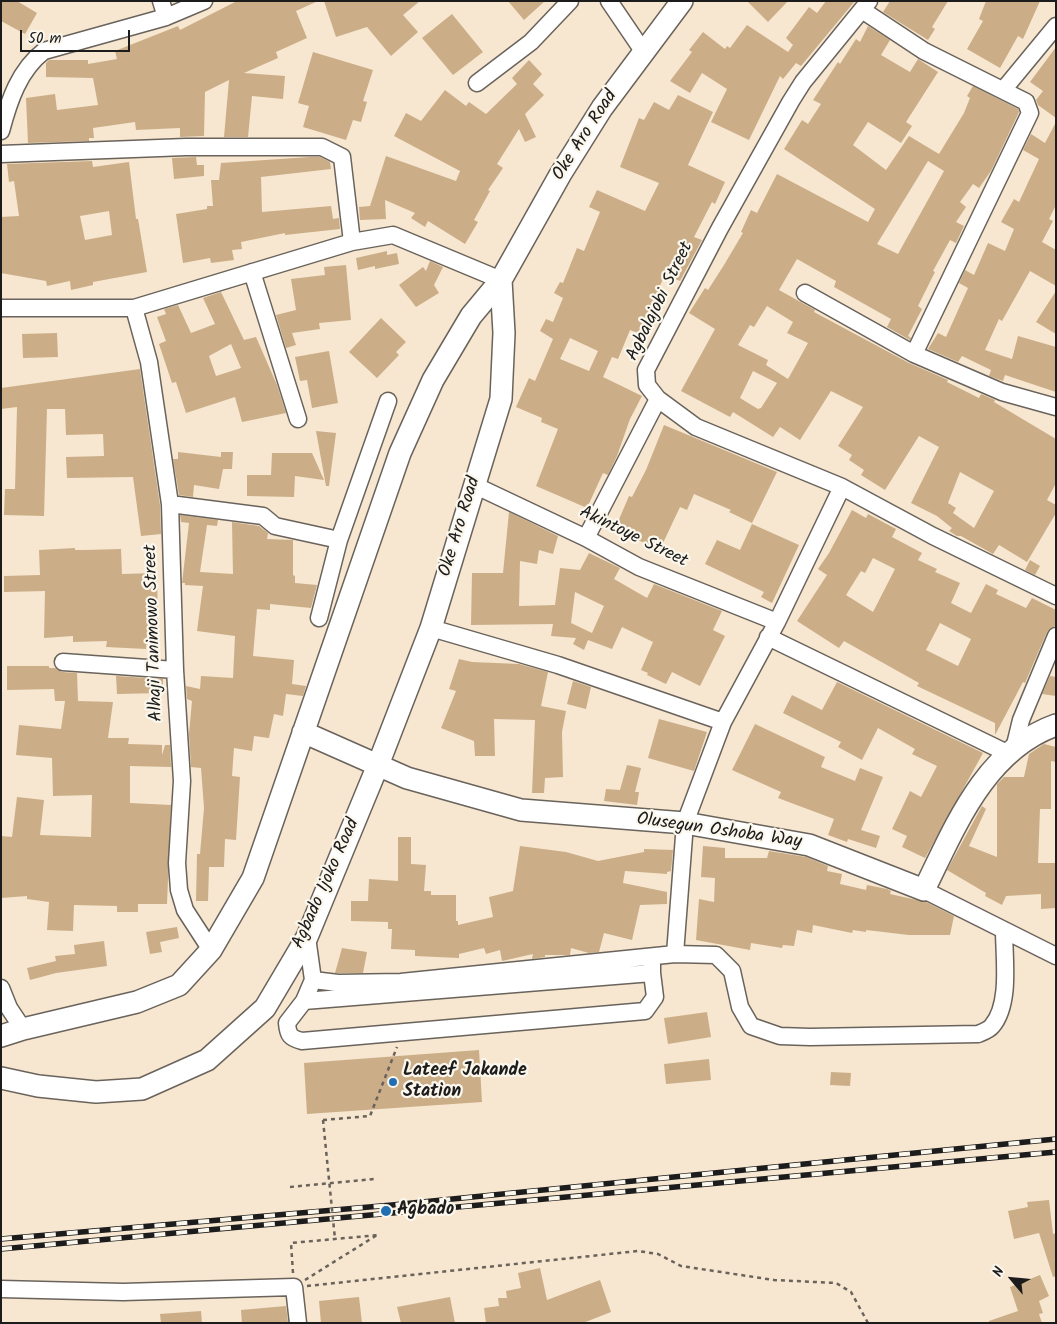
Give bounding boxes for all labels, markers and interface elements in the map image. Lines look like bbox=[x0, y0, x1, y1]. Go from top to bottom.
scale bar bbox=[22, 20, 132, 52]
text: 50 m bbox=[28, 27, 62, 51]
street label: Oke Aro Road bbox=[549, 87, 623, 185]
street label: Agbalajobi Street bbox=[623, 239, 699, 365]
street label: Oke Aro Road bbox=[436, 475, 486, 579]
street label: Akintoye Street bbox=[575, 502, 691, 574]
street label: Alhaji Tanimowo Street bbox=[141, 544, 169, 722]
street label: Olusegun Oshoba Way bbox=[635, 810, 803, 854]
street label: Agbado Ijoko Road bbox=[289, 816, 365, 952]
place label: Lateef Jakande Station bbox=[403, 1061, 527, 1104]
marker: Lateef Jakande Station bbox=[387, 1076, 399, 1088]
place label: Agbado bbox=[397, 1200, 454, 1222]
marker: Agbado bbox=[379, 1204, 393, 1218]
north arrow bbox=[987, 1254, 1037, 1304]
text: N bbox=[987, 1263, 1011, 1281]

